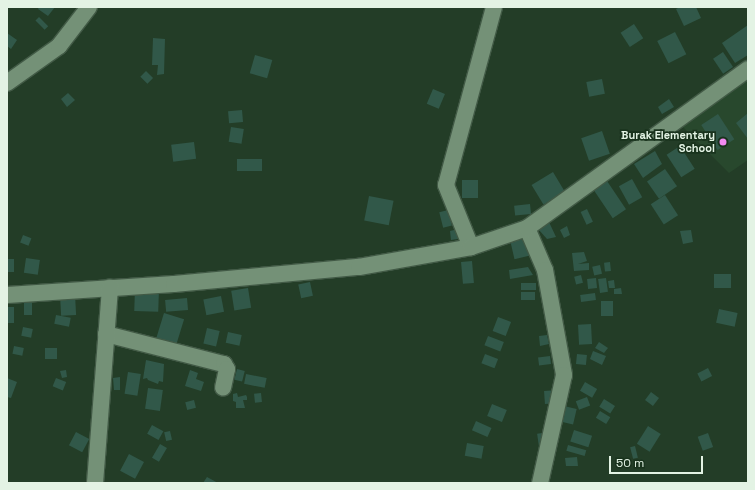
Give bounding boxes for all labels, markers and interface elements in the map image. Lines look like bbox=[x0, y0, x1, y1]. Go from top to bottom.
place label: Burak Elementary School bbox=[621, 129, 715, 155]
marker: Burak Elementary School bbox=[718, 137, 728, 147]
scale bar bbox=[611, 448, 705, 474]
text: 50 m bbox=[616, 455, 644, 471]

